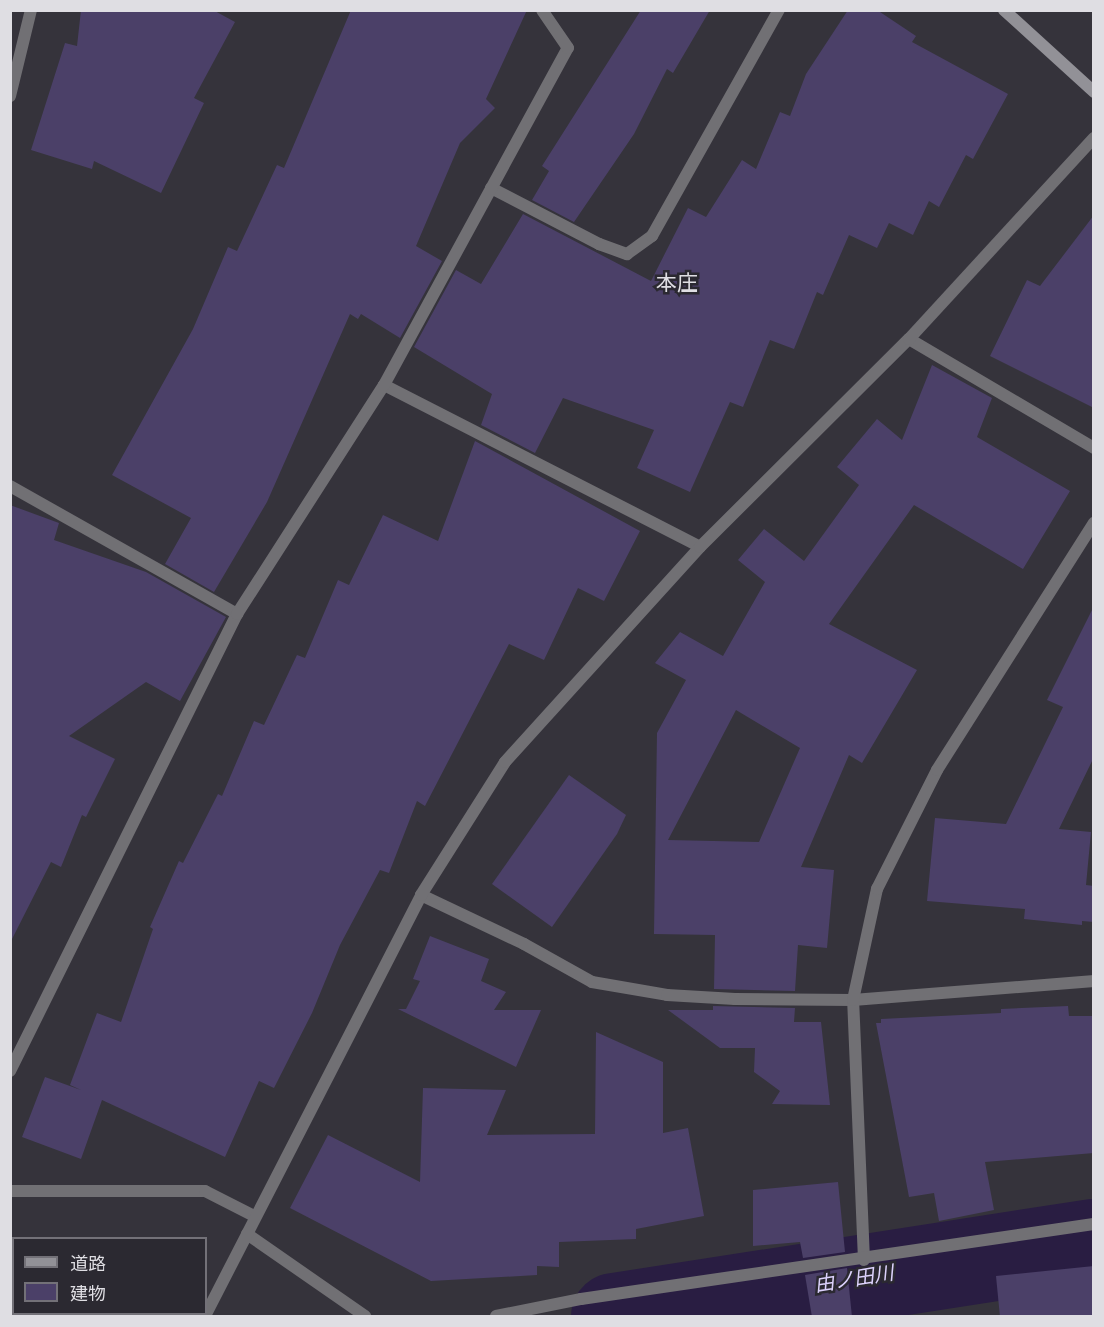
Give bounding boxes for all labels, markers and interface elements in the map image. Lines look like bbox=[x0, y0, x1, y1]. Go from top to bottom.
district label: 本庄 bbox=[656, 270, 698, 296]
legend bbox=[12, 1237, 207, 1315]
text: 道路 bbox=[70, 1253, 106, 1275]
water label: 由ノ田川 bbox=[813, 1261, 895, 1297]
text: 建物 bbox=[70, 1283, 106, 1305]

